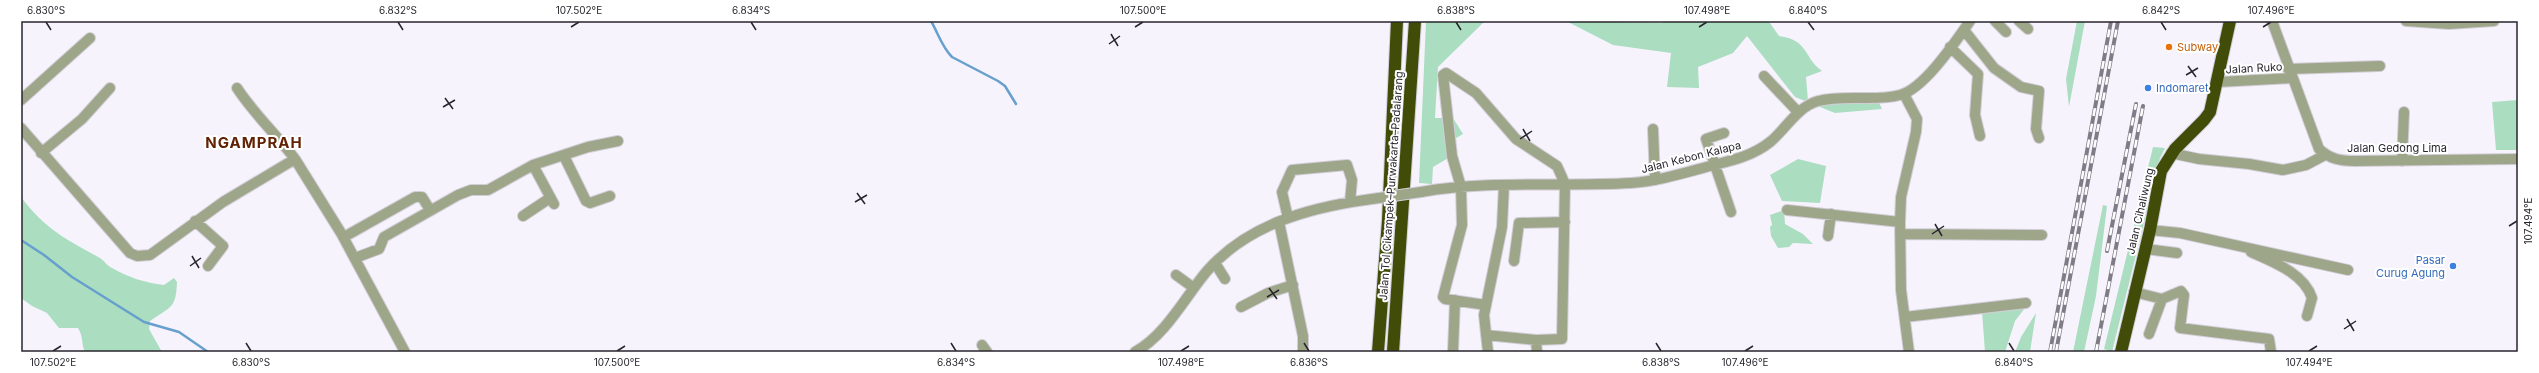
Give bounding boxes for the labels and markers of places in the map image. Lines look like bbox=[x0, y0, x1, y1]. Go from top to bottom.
place label: Subway bbox=[2177, 40, 2218, 54]
marker: Subway bbox=[2164, 42, 2174, 52]
place label: Indomaret bbox=[2156, 81, 2209, 95]
marker: Indomaret bbox=[2143, 83, 2153, 93]
place label: Pasar Curug Agung bbox=[2376, 253, 2445, 280]
marker: Pasar Curug Agung bbox=[2448, 261, 2458, 271]

